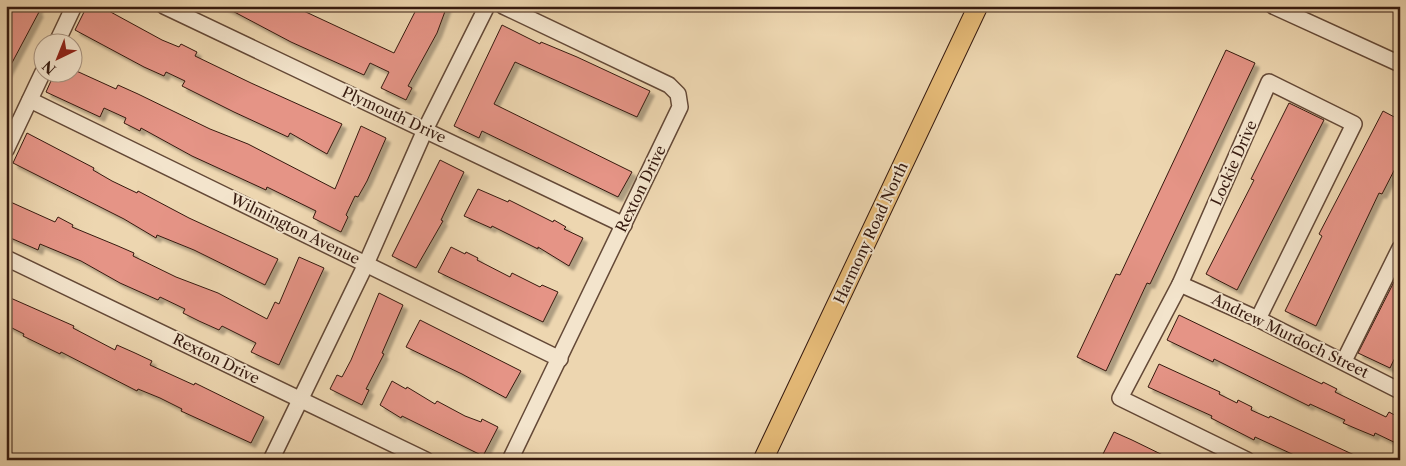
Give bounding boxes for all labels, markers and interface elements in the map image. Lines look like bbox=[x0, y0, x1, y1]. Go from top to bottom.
north arrow bbox=[32, 32, 82, 82]
text: N bbox=[39, 57, 60, 78]
street label: Plymouth Drive bbox=[339, 82, 449, 147]
street label: Lockie Drive bbox=[1206, 117, 1261, 208]
street label: Rexton Drive bbox=[611, 142, 670, 235]
street label: Harmony Road North bbox=[829, 158, 912, 307]
street label: Wilmington Avenue bbox=[226, 188, 363, 268]
street label: Andrew Murdoch Street bbox=[1208, 289, 1372, 382]
street label: Rexton Drive bbox=[170, 329, 263, 388]

